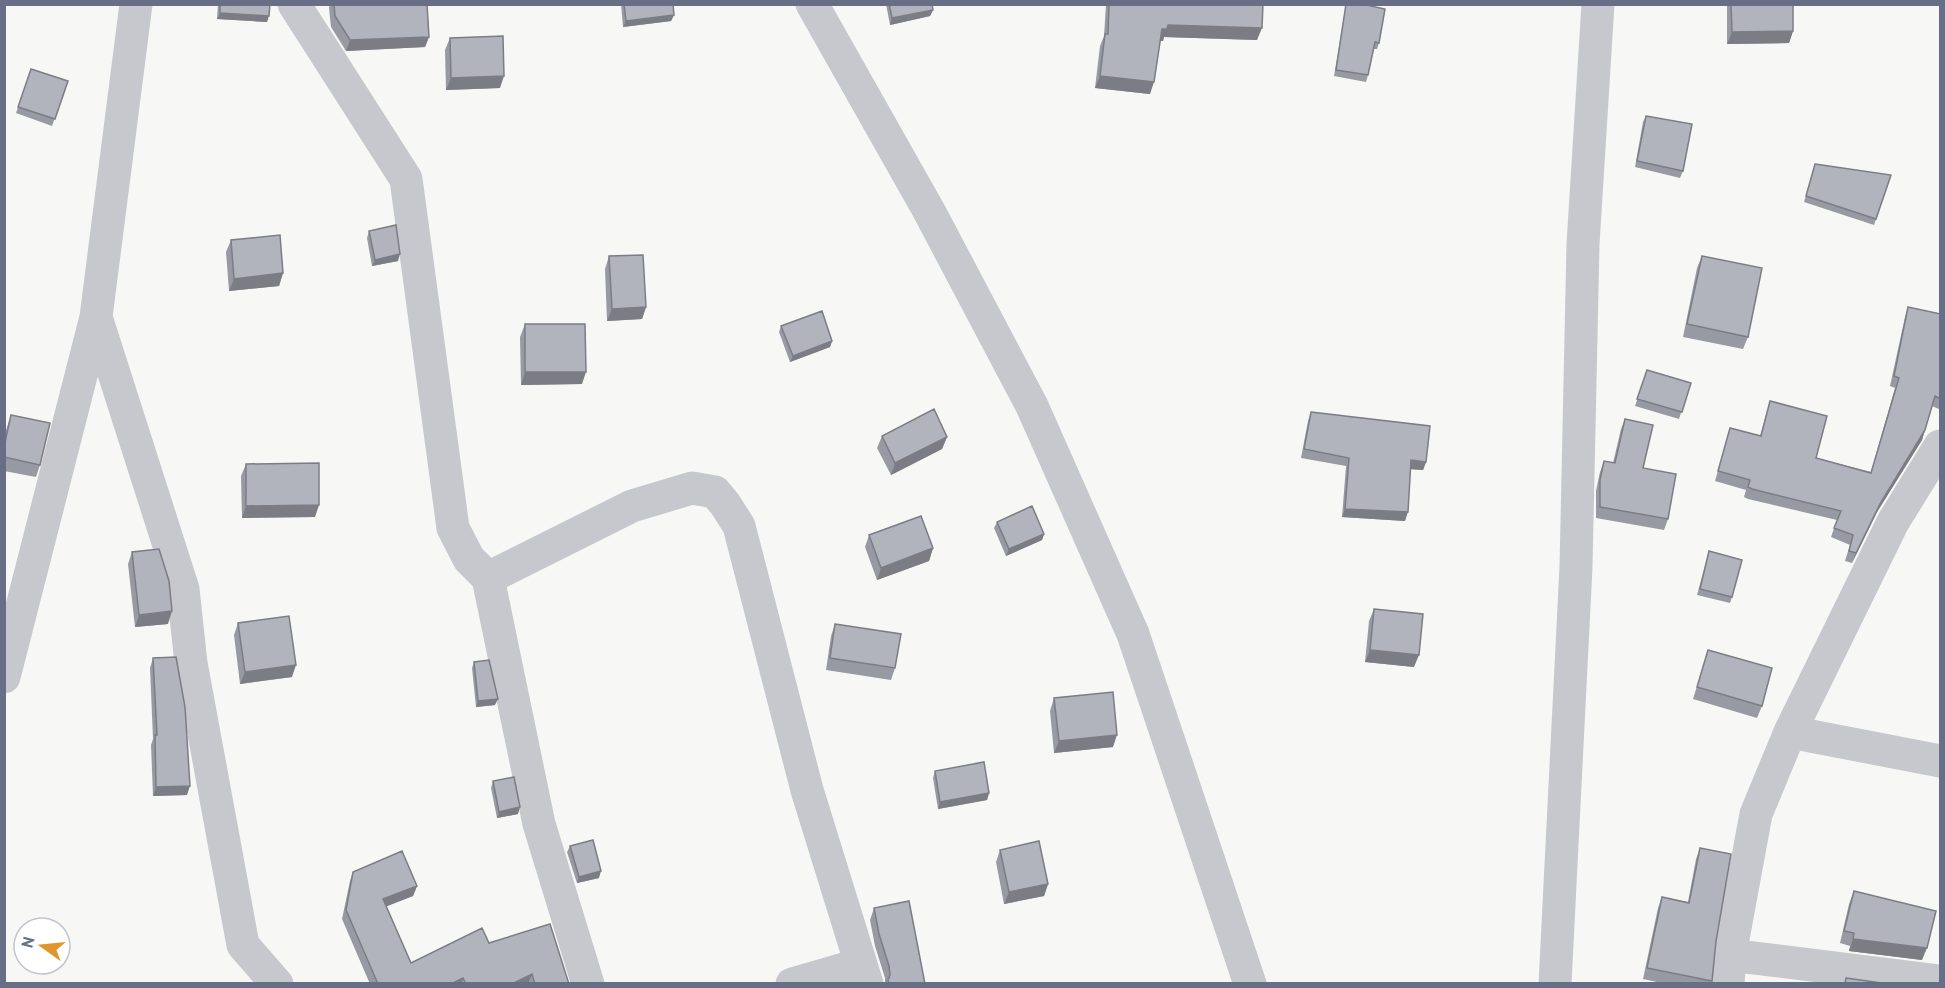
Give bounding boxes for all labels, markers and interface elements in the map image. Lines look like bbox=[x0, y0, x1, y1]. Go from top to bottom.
north arrow bbox=[12, 916, 72, 976]
text: N bbox=[16, 934, 39, 950]

